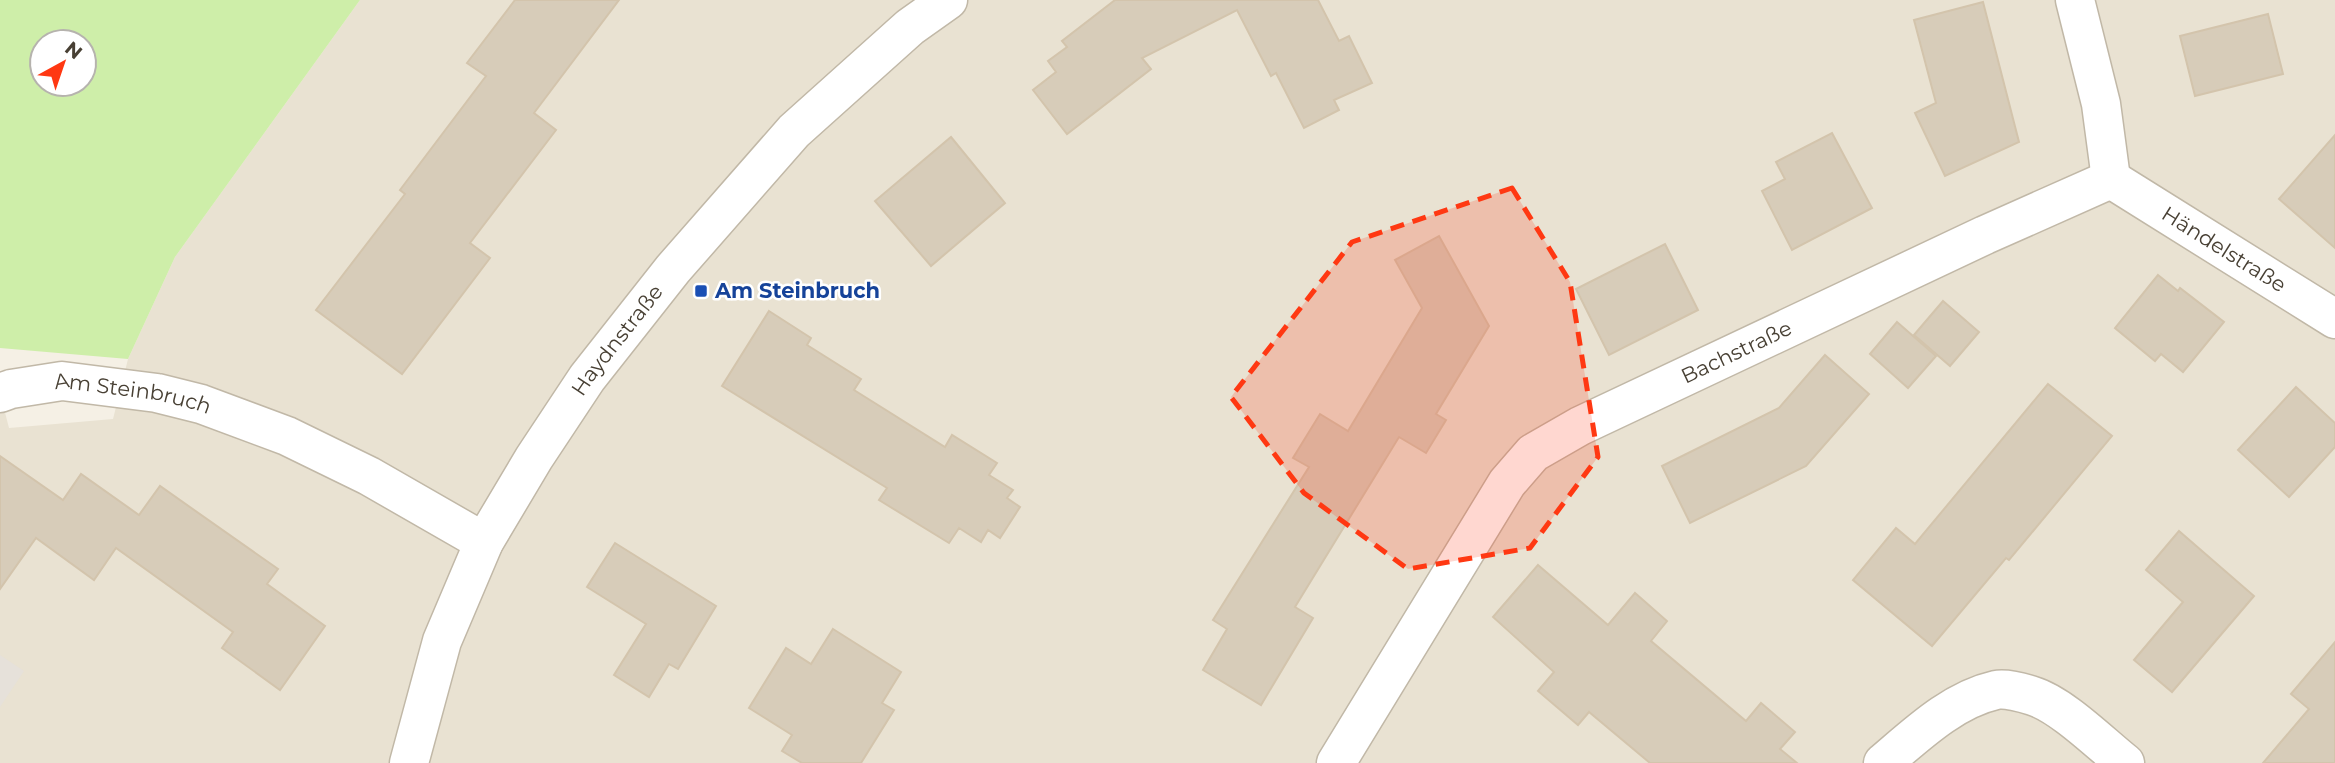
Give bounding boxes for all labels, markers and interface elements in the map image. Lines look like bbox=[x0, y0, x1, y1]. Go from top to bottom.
north arrow bbox=[28, 28, 98, 98]
text: N bbox=[60, 37, 87, 64]
street label: Händelstraße bbox=[2157, 201, 2291, 297]
place label: Am Steinbruch bbox=[714, 278, 880, 303]
street label: Haydnstraße bbox=[566, 279, 668, 400]
marker: Am Steinbruch bbox=[693, 283, 709, 299]
street label: Bachstraße bbox=[1677, 315, 1796, 389]
street label: Am Steinbruch bbox=[52, 367, 215, 419]

